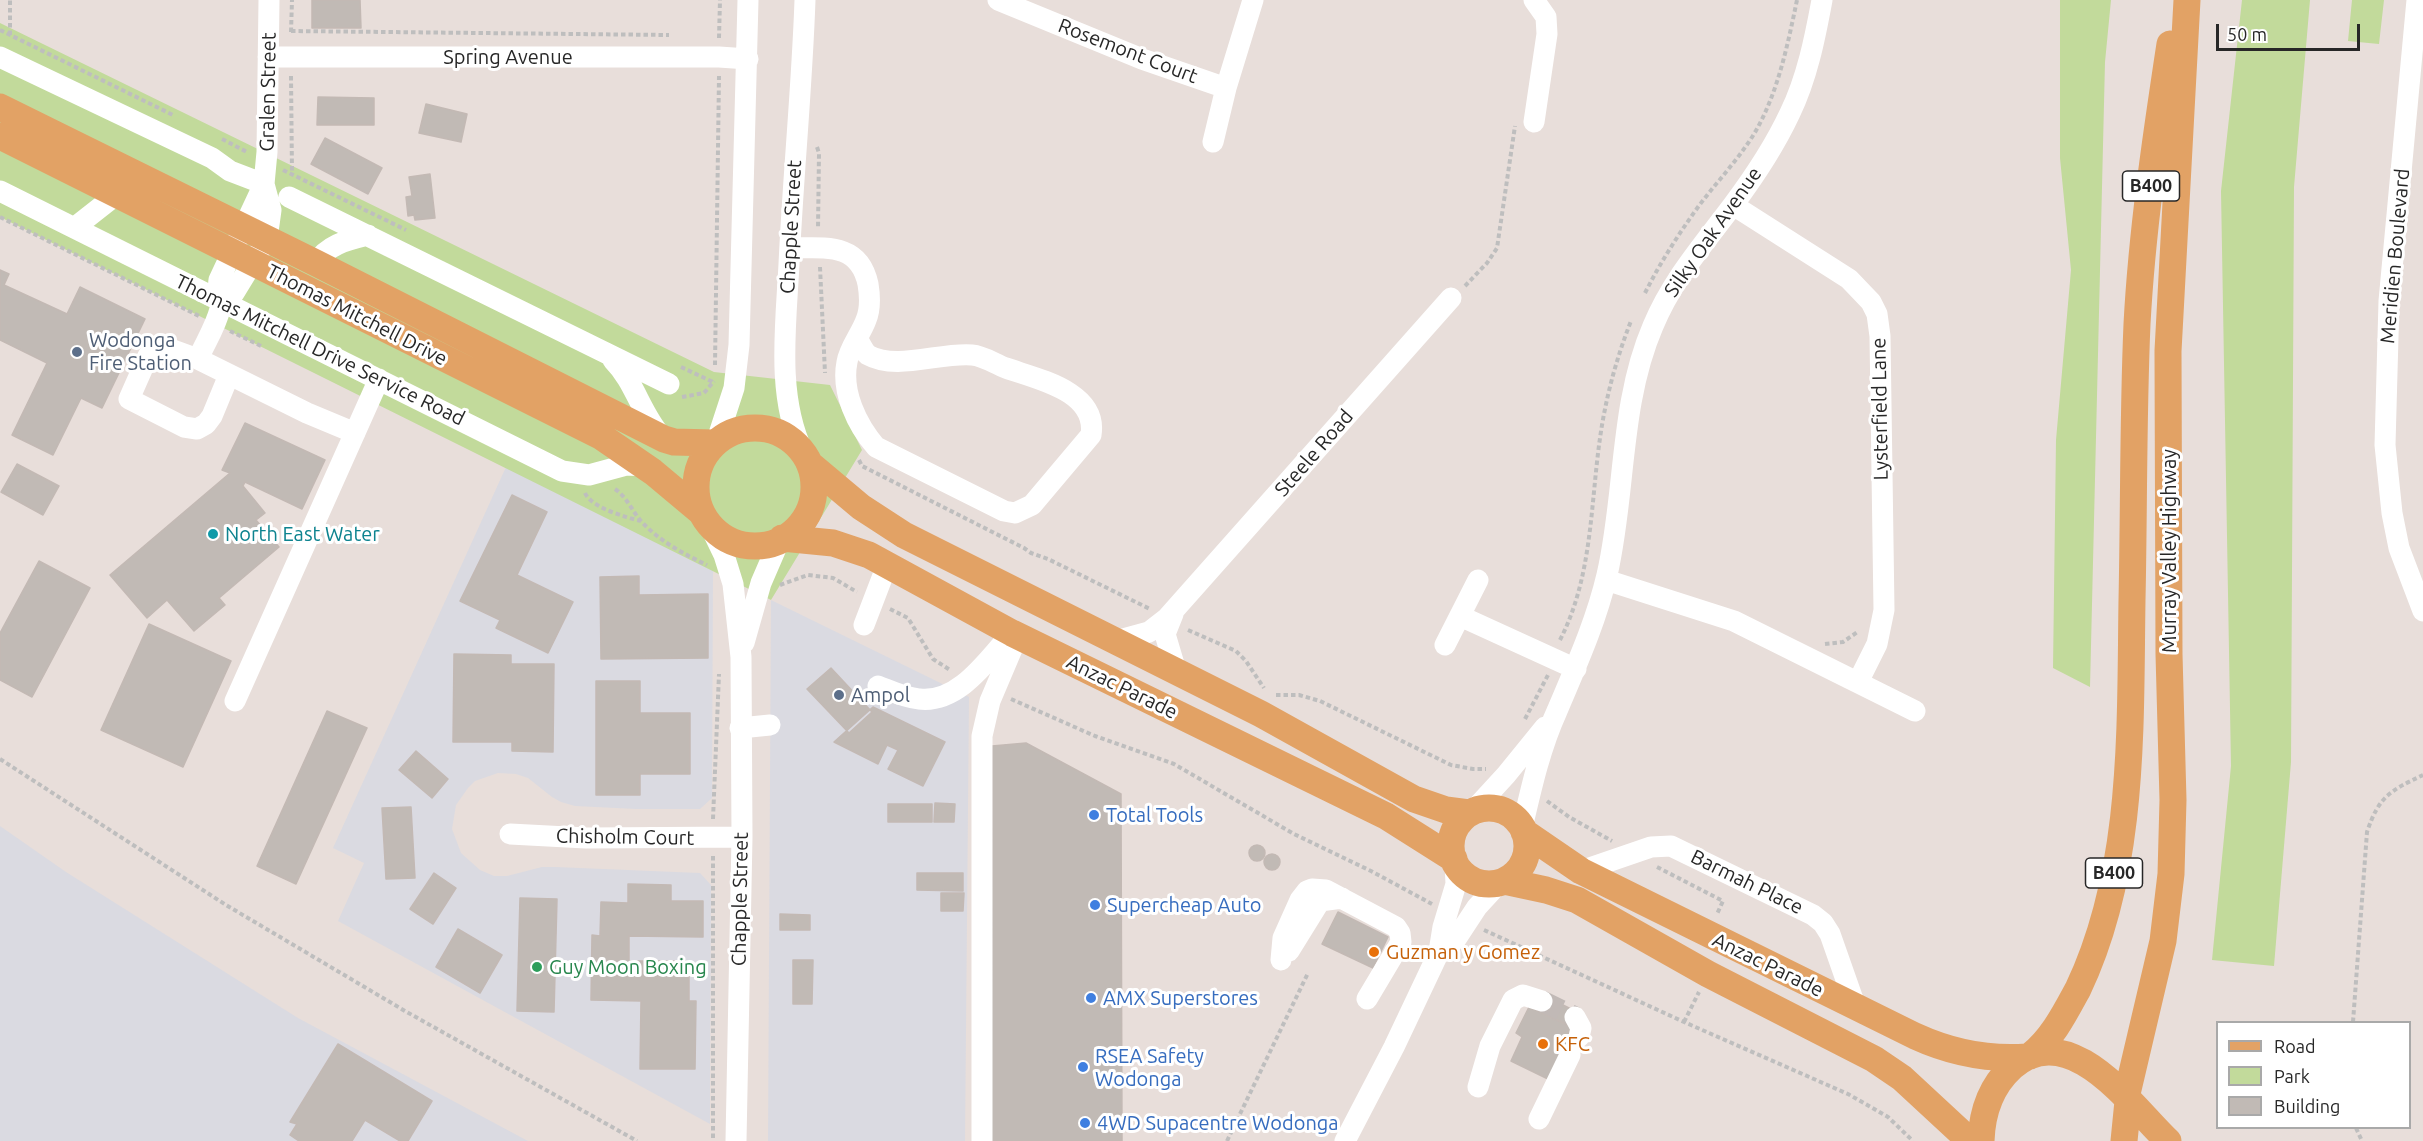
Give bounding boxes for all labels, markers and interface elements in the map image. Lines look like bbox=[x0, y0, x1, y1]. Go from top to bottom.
scale bar bbox=[2219, 12, 2363, 50]
street label: Rosemont Court bbox=[1055, 13, 1201, 89]
text: 50 m bbox=[2227, 24, 2267, 44]
street label: Gralen Street bbox=[255, 32, 281, 152]
street label: Spring Avenue bbox=[443, 45, 573, 69]
street label: Chapple Street bbox=[776, 159, 806, 295]
street label: Silky Oak Avenue bbox=[1659, 163, 1767, 301]
street label: Meridien Boulevard bbox=[2375, 167, 2415, 345]
road number: B400 bbox=[2122, 171, 2180, 201]
street label: Thomas Mitchell Drive bbox=[263, 259, 451, 371]
street label: Thomas Mitchell Drive Service Road bbox=[171, 269, 469, 431]
place label: Wodonga Fire Station bbox=[89, 328, 192, 375]
street label: Lysterfield Lane bbox=[1867, 337, 1893, 481]
marker: Wodonga Fire Station bbox=[70, 345, 84, 359]
street label: Steele Road bbox=[1270, 405, 1358, 501]
street label: Murray Valley Highway bbox=[2157, 449, 2181, 653]
place label: North East Water bbox=[225, 522, 380, 546]
marker: North East Water bbox=[206, 527, 220, 541]
street label: Anzac Parade bbox=[1063, 650, 1181, 724]
place label: Ampol bbox=[851, 683, 910, 707]
marker: Ampol bbox=[832, 688, 846, 702]
place label: Total Tools bbox=[1106, 803, 1203, 827]
marker: Total Tools bbox=[1087, 808, 1101, 822]
street label: Chisholm Court bbox=[556, 824, 694, 850]
street label: Chapple Street bbox=[727, 832, 753, 966]
street label: Barmah Place bbox=[1687, 844, 1807, 920]
road number: B400 bbox=[2086, 858, 2142, 888]
place label: Supercheap Auto bbox=[1107, 893, 1261, 917]
marker: Supercheap Auto bbox=[1088, 898, 1102, 912]
street label: Anzac Parade bbox=[1709, 928, 1827, 1002]
place label: Guzman y Gomez bbox=[1386, 940, 1540, 964]
marker: Guzman y Gomez bbox=[1367, 945, 1381, 959]
place label: Guy Moon Boxing bbox=[549, 955, 707, 979]
marker: Guy Moon Boxing bbox=[530, 960, 544, 974]
place label: AMX Superstores bbox=[1103, 986, 1258, 1010]
marker: AMX Superstores bbox=[1084, 991, 1098, 1005]
legend bbox=[2216, 1021, 2411, 1129]
place label: KFC bbox=[1555, 1032, 1590, 1056]
text: Road bbox=[2274, 1036, 2316, 1056]
marker: KFC bbox=[1536, 1037, 1550, 1051]
place label: RSEA Safety Wodonga bbox=[1095, 1044, 1204, 1091]
marker: RSEA Safety Wodonga bbox=[1076, 1060, 1090, 1074]
text: Park bbox=[2274, 1066, 2310, 1086]
text: Building bbox=[2274, 1096, 2340, 1116]
place label: 4WD Supacentre Wodonga bbox=[1097, 1111, 1339, 1135]
marker: 4WD Supacentre Wodonga bbox=[1078, 1116, 1092, 1130]

